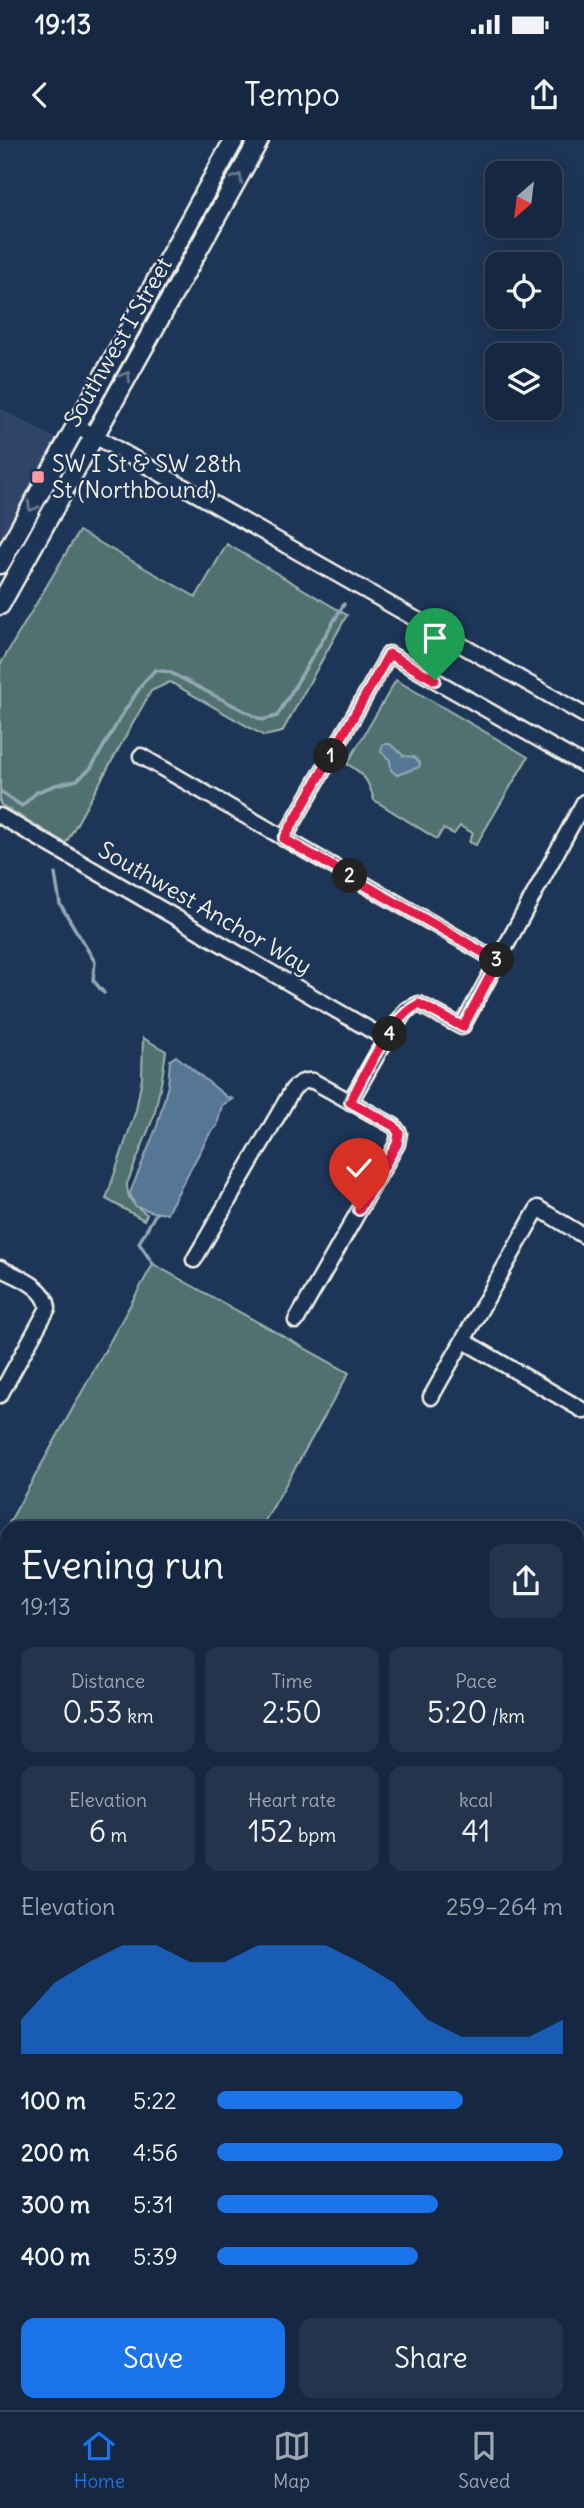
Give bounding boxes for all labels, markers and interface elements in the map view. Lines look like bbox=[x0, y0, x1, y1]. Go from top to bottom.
text: 19:13 bbox=[35, 8, 91, 41]
text: Tempo bbox=[244, 74, 340, 115]
icon: back bbox=[21, 76, 59, 114]
icon: share bbox=[525, 76, 563, 114]
north arrow bbox=[485, 161, 562, 238]
map controls bbox=[485, 161, 562, 420]
one-way arrow bbox=[230, 172, 243, 185]
street label: Southwest I Street bbox=[57, 252, 178, 432]
button: locate bbox=[485, 252, 562, 329]
button: layers bbox=[485, 343, 562, 420]
one-way arrow bbox=[118, 370, 131, 383]
place label: SW I St & SW 28th St (Northbound) bbox=[52, 449, 241, 504]
marker: SW I St & SW 28th St (Northbound) bbox=[30, 469, 46, 485]
one-way arrow bbox=[27, 500, 40, 512]
pin bbox=[405, 608, 465, 680]
icon: arrive bbox=[416, 619, 454, 657]
pin: 1 bbox=[314, 738, 348, 774]
text: 1 bbox=[327, 743, 334, 767]
street label: Southwest Anchor Way bbox=[94, 835, 317, 980]
pin: 2 bbox=[332, 858, 368, 894]
text: 2 bbox=[344, 863, 355, 887]
pin: 3 bbox=[480, 942, 514, 978]
text: 3 bbox=[491, 947, 502, 971]
pin: 4 bbox=[372, 1016, 408, 1052]
text: 4 bbox=[384, 1021, 395, 1045]
pin bbox=[329, 1138, 389, 1210]
icon: check bbox=[340, 1149, 378, 1187]
text: Evening run bbox=[21, 1542, 224, 1589]
button: share bbox=[489, 1544, 563, 1618]
text: 19:13 bbox=[21, 1592, 71, 1621]
text: Distance bbox=[71, 1669, 145, 1693]
text: Time bbox=[271, 1669, 313, 1693]
text: Pace bbox=[455, 1669, 497, 1693]
text: 0.53 bbox=[62, 1693, 123, 1731]
text: 2:50 bbox=[262, 1693, 322, 1731]
text: 5:20 bbox=[427, 1693, 487, 1731]
text: km bbox=[123, 1704, 154, 1728]
text: /km bbox=[487, 1704, 525, 1728]
text: Elevation bbox=[69, 1788, 147, 1812]
text: Heart rate bbox=[248, 1788, 336, 1812]
text: kcal bbox=[459, 1788, 493, 1812]
text: 6 bbox=[89, 1812, 106, 1850]
text: 152 bbox=[248, 1812, 294, 1850]
text: 41 bbox=[462, 1812, 490, 1850]
text: m bbox=[106, 1823, 127, 1847]
text: bpm bbox=[294, 1823, 336, 1847]
text: Elevation bbox=[21, 1892, 115, 1921]
text: 259–264 m bbox=[446, 1892, 563, 1921]
text: 100 m bbox=[21, 2086, 86, 2115]
text: 5:22 bbox=[133, 2086, 177, 2115]
text: 200 m bbox=[21, 2138, 90, 2167]
text: 4:56 bbox=[133, 2138, 178, 2167]
text: 300 m bbox=[21, 2190, 90, 2219]
text: 5:31 bbox=[133, 2190, 173, 2219]
text: 400 m bbox=[21, 2242, 90, 2271]
text: 5:39 bbox=[133, 2242, 178, 2271]
button: Save bbox=[21, 2318, 285, 2398]
button: Share bbox=[299, 2318, 563, 2398]
tab: Home bbox=[74, 2427, 125, 2493]
tab: Map bbox=[273, 2427, 311, 2493]
tab: Saved bbox=[458, 2427, 510, 2493]

